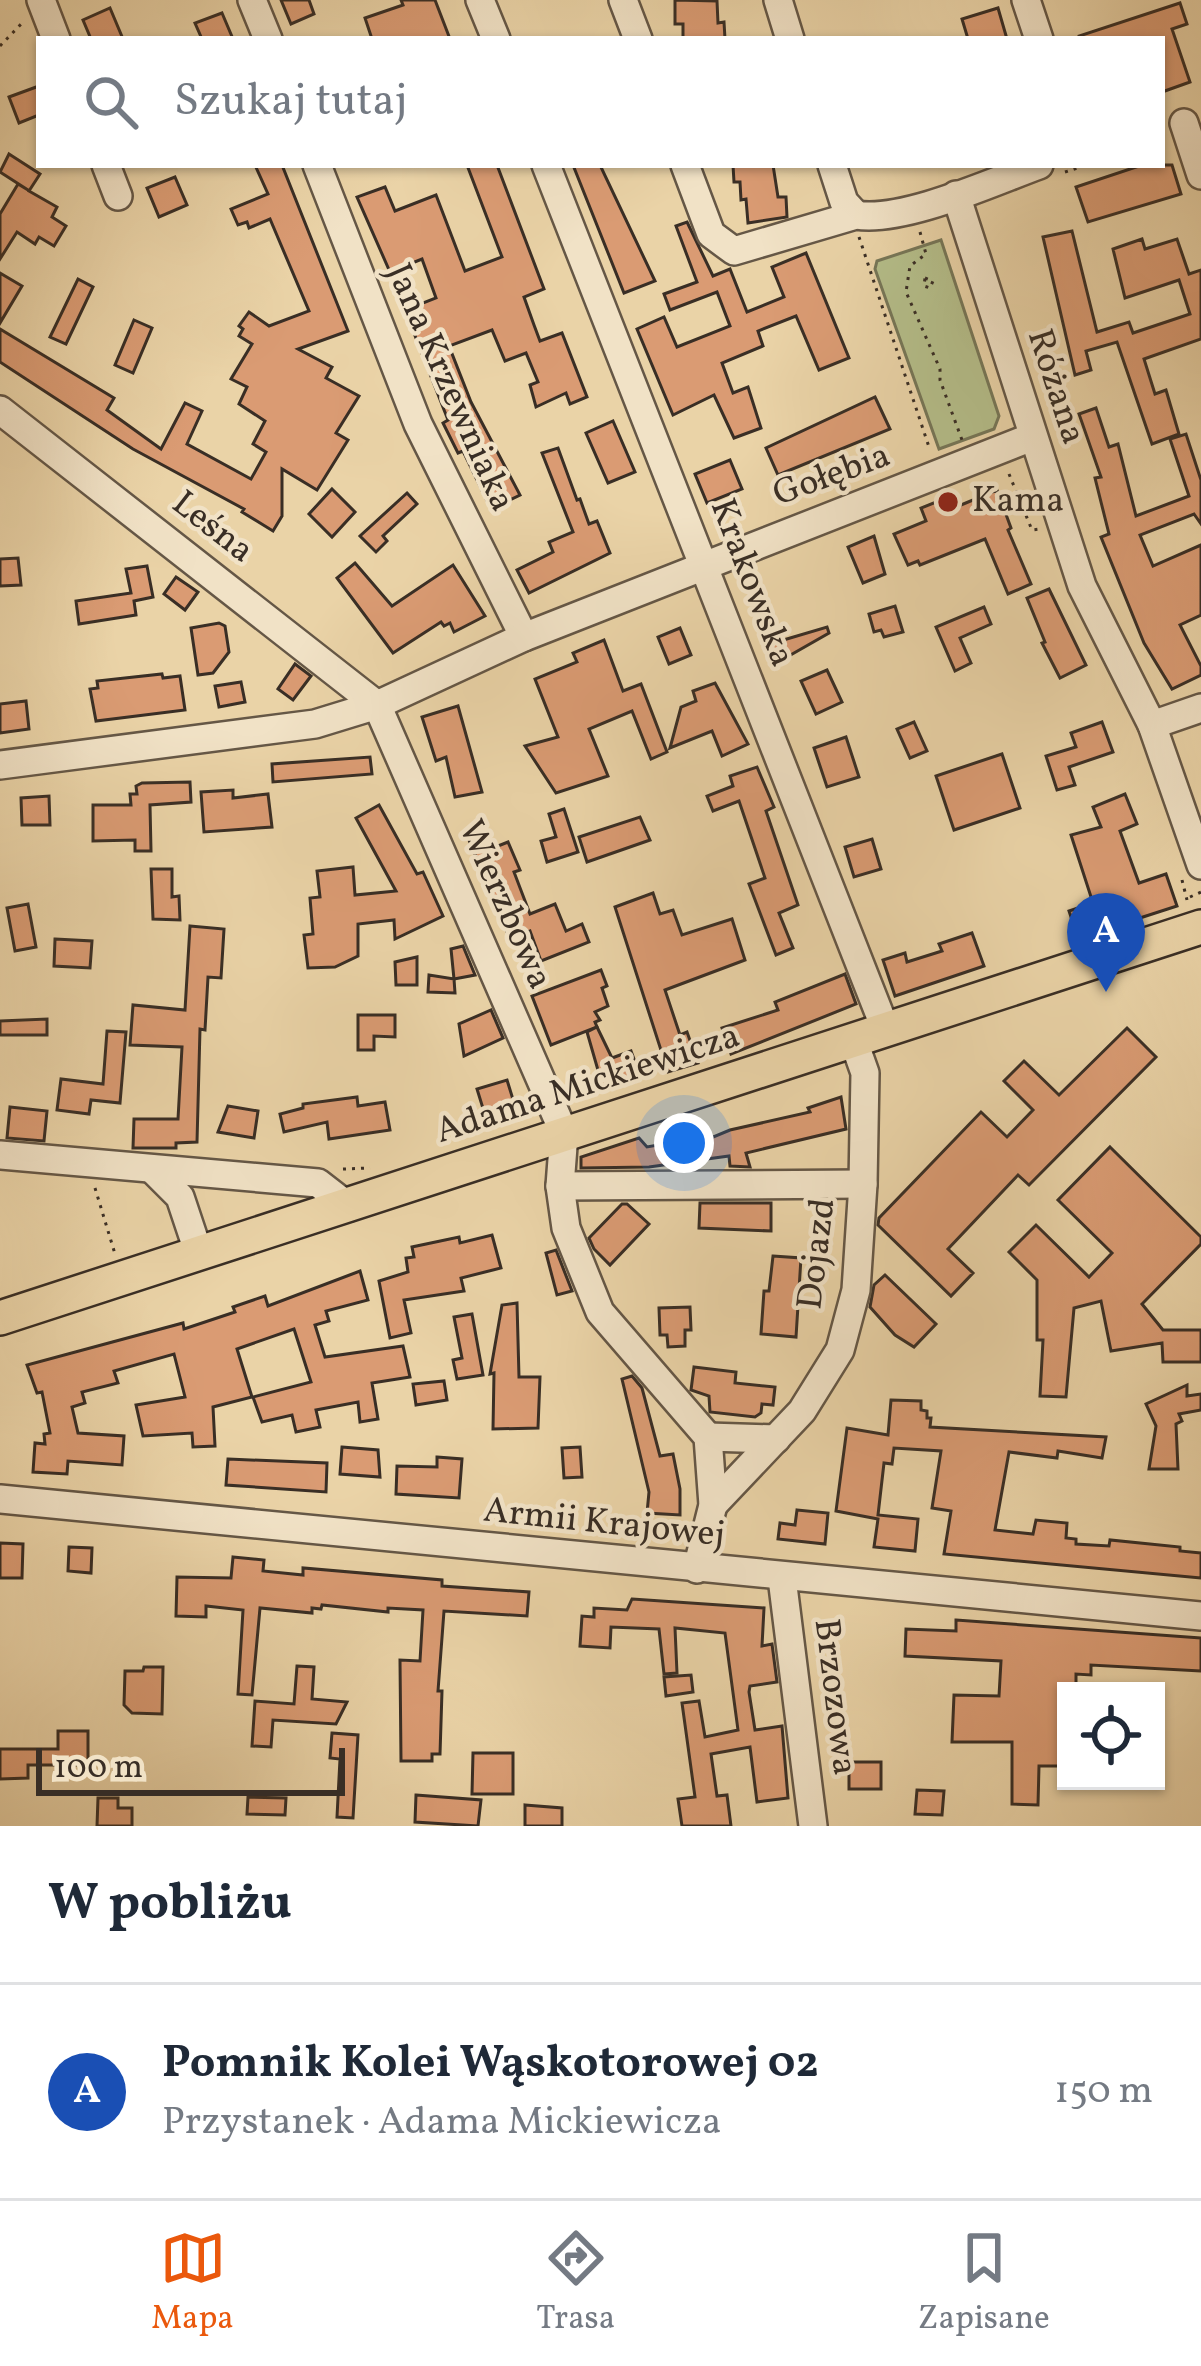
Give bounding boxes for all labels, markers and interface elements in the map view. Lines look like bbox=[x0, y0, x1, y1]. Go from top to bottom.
search box bbox=[36, 36, 1165, 168]
icon: search bbox=[78, 69, 144, 135]
text: Szukaj tutaj bbox=[174, 71, 408, 134]
street label: Jana Krzewniaka bbox=[372, 256, 526, 520]
street label: Różana bbox=[1013, 323, 1097, 451]
street label: Gołębia bbox=[766, 432, 898, 520]
place label: Kama bbox=[972, 477, 1064, 527]
street label: Leśna bbox=[160, 480, 264, 576]
marker: Kama bbox=[935, 489, 961, 515]
street label: Krakowska bbox=[696, 492, 806, 674]
street label: Wierzbowa bbox=[444, 812, 564, 998]
pin: A bbox=[1067, 893, 1145, 992]
street label: Adama Mickiewicza bbox=[429, 1012, 747, 1158]
your location bbox=[654, 1113, 714, 1173]
street label: Dojazd bbox=[786, 1195, 850, 1313]
street label: Armii Krajowej bbox=[481, 1486, 727, 1562]
street label: Brzozowa bbox=[800, 1616, 868, 1778]
map controls bbox=[1057, 1682, 1165, 1790]
button: locate bbox=[1057, 1682, 1165, 1790]
scale bar bbox=[36, 1742, 345, 1795]
text: 100 m bbox=[54, 1746, 143, 1792]
text: W pobliżu bbox=[48, 1869, 292, 1940]
text: Pomnik Kolei Wąskotorowej 02 bbox=[162, 2033, 819, 2096]
text: A bbox=[73, 2065, 101, 2119]
text: 150 m bbox=[1054, 2065, 1153, 2119]
text: Przystanek · Adama Mickiewicza bbox=[162, 2096, 721, 2150]
tab: Mapa bbox=[151, 2225, 234, 2343]
tab: Trasa bbox=[536, 2225, 615, 2343]
tab: Zapisane bbox=[918, 2225, 1050, 2343]

